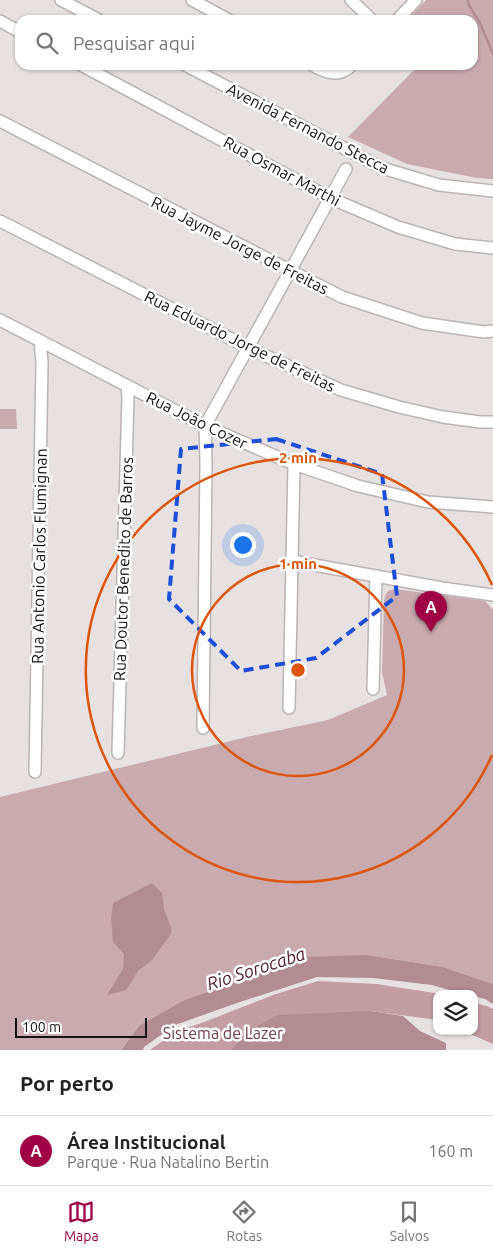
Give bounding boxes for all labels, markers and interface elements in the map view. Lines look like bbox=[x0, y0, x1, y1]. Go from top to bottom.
search box bbox=[15, 15, 478, 70]
icon: search bbox=[33, 29, 61, 57]
text: Pesquisar aqui bbox=[73, 32, 195, 54]
street label: Avenida Fernando Stecca bbox=[224, 79, 392, 177]
street label: Rua Osmar Marthi bbox=[221, 133, 343, 209]
street label: Rua Jayme Jorge de Freitas bbox=[148, 192, 332, 298]
street label: Rua Eduardo Jorge de Freitas bbox=[142, 287, 338, 395]
street label: Rua João Cozer bbox=[143, 388, 251, 452]
street label: Rua Antonio Carlos Flumignan bbox=[28, 448, 50, 664]
text: 2 min bbox=[279, 449, 317, 466]
street label: Rua Doutor Benedito de Barros bbox=[110, 457, 136, 681]
your location bbox=[230, 532, 256, 558]
text: 1 min bbox=[279, 555, 317, 572]
pin: A bbox=[415, 591, 447, 632]
centre of rings bbox=[289, 661, 307, 679]
water label: Rio Sorocaba bbox=[204, 943, 308, 993]
map controls bbox=[433, 990, 478, 1035]
button: layers bbox=[433, 990, 478, 1035]
scale bar bbox=[15, 1015, 148, 1038]
text: 100 m bbox=[22, 1019, 61, 1035]
park label: Sistema de Lazer bbox=[163, 1024, 283, 1042]
text: Por perto bbox=[20, 1071, 114, 1095]
text: Área Institucional bbox=[67, 1131, 226, 1153]
text: A bbox=[30, 1142, 42, 1160]
text: 160 m bbox=[428, 1142, 473, 1160]
text: Parque · Rua Natalino Bertin bbox=[67, 1153, 269, 1171]
tab: Mapa bbox=[64, 1198, 99, 1244]
tab: Rotas bbox=[226, 1198, 262, 1244]
tab: Salvos bbox=[390, 1198, 429, 1244]

